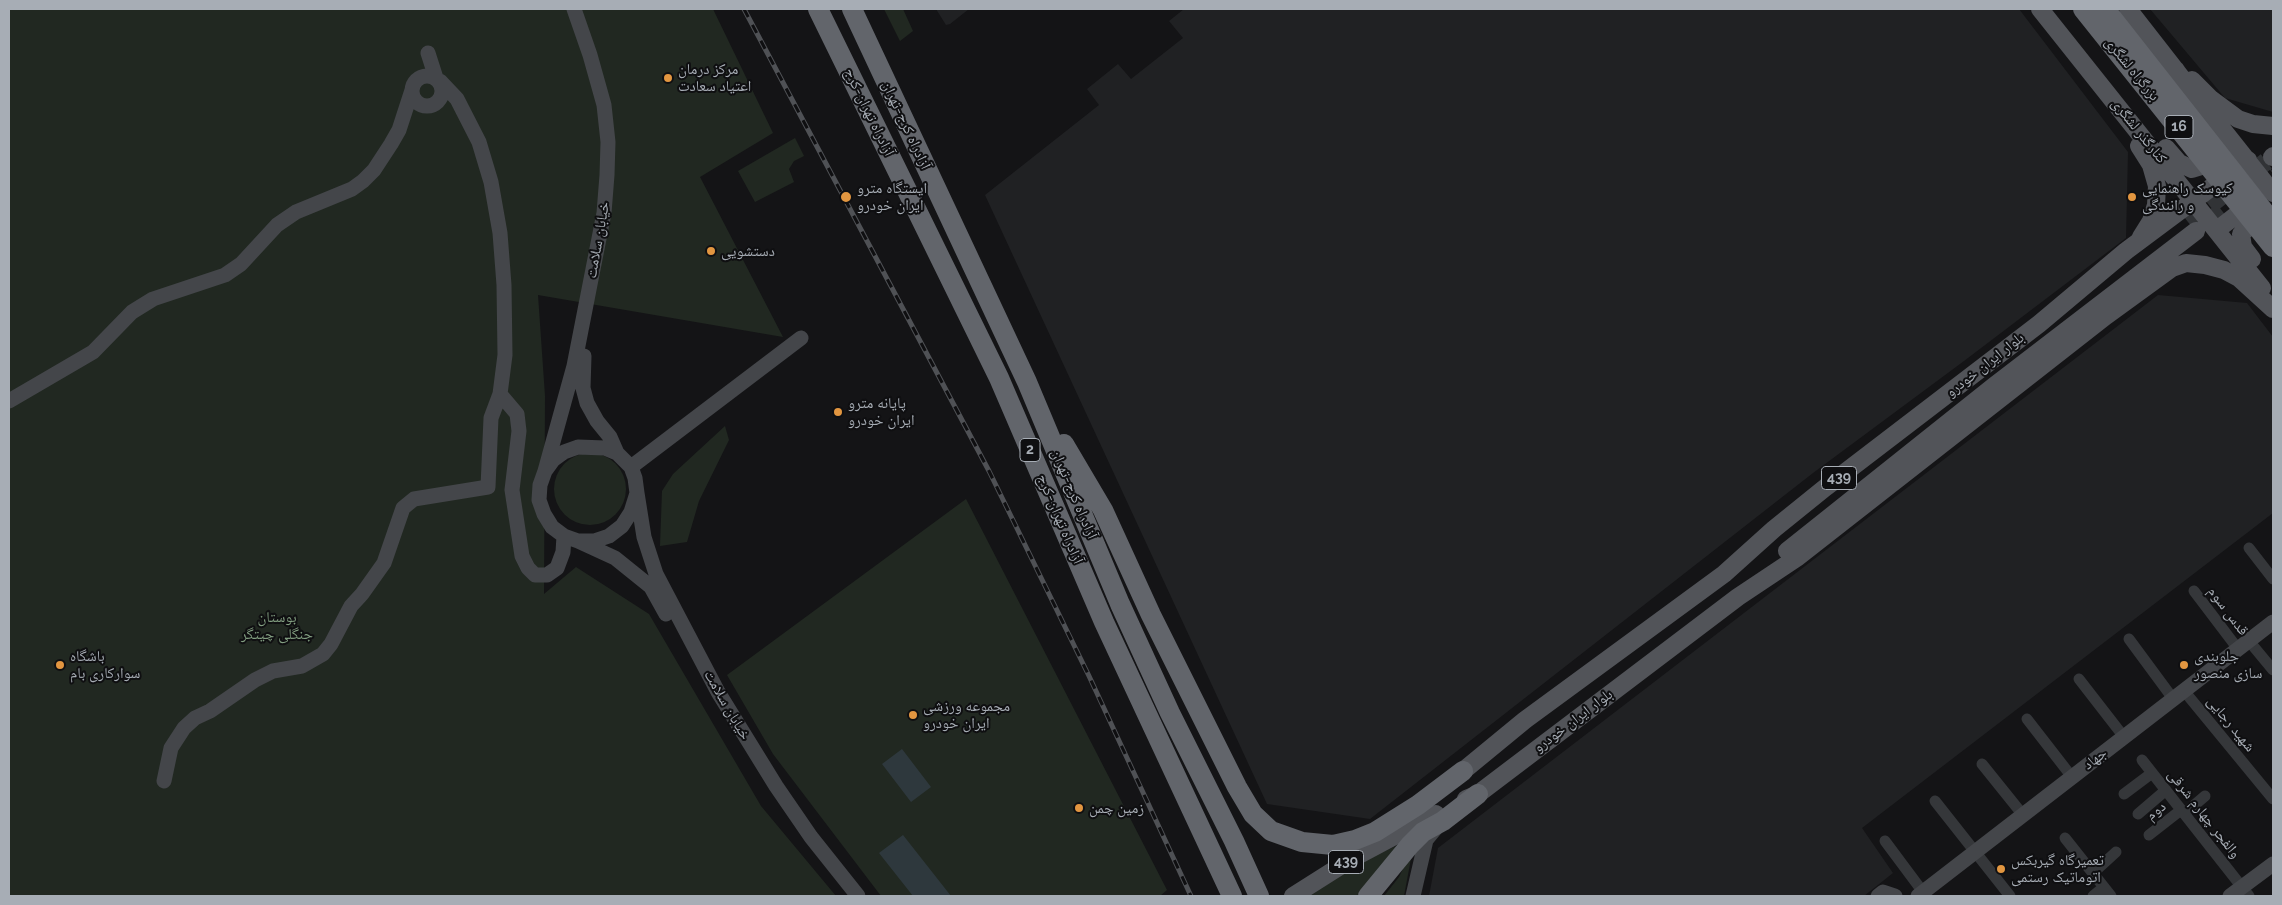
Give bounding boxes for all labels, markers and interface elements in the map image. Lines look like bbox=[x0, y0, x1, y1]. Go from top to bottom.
street label: بزرگراه لشگری bbox=[2101, 33, 2163, 105]
place label: مرکز درمان اعتیاد سعادت bbox=[678, 60, 751, 95]
street label: آزادراه تهران-کرج bbox=[840, 65, 898, 159]
marker: مرکز درمان اعتیاد سعادت bbox=[662, 72, 674, 84]
street label: آزادراه کرج-تهران bbox=[878, 78, 934, 172]
street label: کنارگذر لشگری bbox=[2107, 95, 2171, 167]
road number: 16 bbox=[2165, 115, 2193, 138]
place label: ایستگاه مترو ایران خودرو bbox=[857, 179, 927, 214]
place label: کیوسک راهنمایی و رانندگی bbox=[2142, 179, 2233, 214]
marker: ایستگاه مترو ایران خودرو bbox=[839, 190, 853, 204]
marker: کیوسک راهنمایی و رانندگی bbox=[2126, 191, 2138, 203]
street label: خیابان سلامت bbox=[582, 200, 614, 280]
place label: دستشویی bbox=[721, 242, 775, 260]
marker: دستشویی bbox=[705, 245, 717, 257]
street label: بلوار ایران خودرو bbox=[1942, 329, 2028, 401]
place label: پایانه مترو ایران خودرو bbox=[848, 394, 915, 429]
marker: پایانه مترو ایران خودرو bbox=[832, 406, 844, 418]
road number: 2 bbox=[1020, 438, 1040, 462]
street label: آزادراه کرج-تهران bbox=[1047, 446, 1101, 542]
road number: 439 bbox=[1822, 466, 1856, 489]
street label: آزادراه تهران-کرج bbox=[1033, 471, 1087, 567]
street label: قدس سوم bbox=[2204, 583, 2252, 639]
park label: بوستان جنگلی چیتگر bbox=[241, 608, 313, 643]
place label: باشگاه سوارکاری بام bbox=[70, 647, 140, 682]
place label: جلوبندی سازی منصور bbox=[2194, 647, 2262, 682]
marker: باشگاه سوارکاری بام bbox=[54, 659, 66, 671]
marker: جلوبندی سازی منصور bbox=[2178, 659, 2190, 671]
street label: خیابان سلامت bbox=[700, 667, 754, 743]
street label: بلوار ایران خودرو bbox=[1530, 685, 1616, 757]
street label: شهید رجایی bbox=[2203, 692, 2259, 756]
place label: مجموعه ورزشی ایران خودرو bbox=[923, 697, 1010, 732]
marker: مجموعه ورزشی ایران خودرو bbox=[907, 709, 919, 721]
street label: جهاد bbox=[2080, 744, 2110, 774]
street label: والفجر چهارم شرقی bbox=[2164, 766, 2244, 862]
street label: دوم bbox=[2142, 798, 2170, 824]
place label: زمین چمن bbox=[1089, 799, 1144, 817]
marker: زمین چمن bbox=[1073, 802, 1085, 814]
road number: 439 bbox=[1328, 850, 1364, 874]
place label: تعمیرگاه گیربکس اتوماتیک رستمی bbox=[2011, 851, 2104, 886]
marker: تعمیرگاه گیربکس اتوماتیک رستمی bbox=[1995, 863, 2007, 875]

